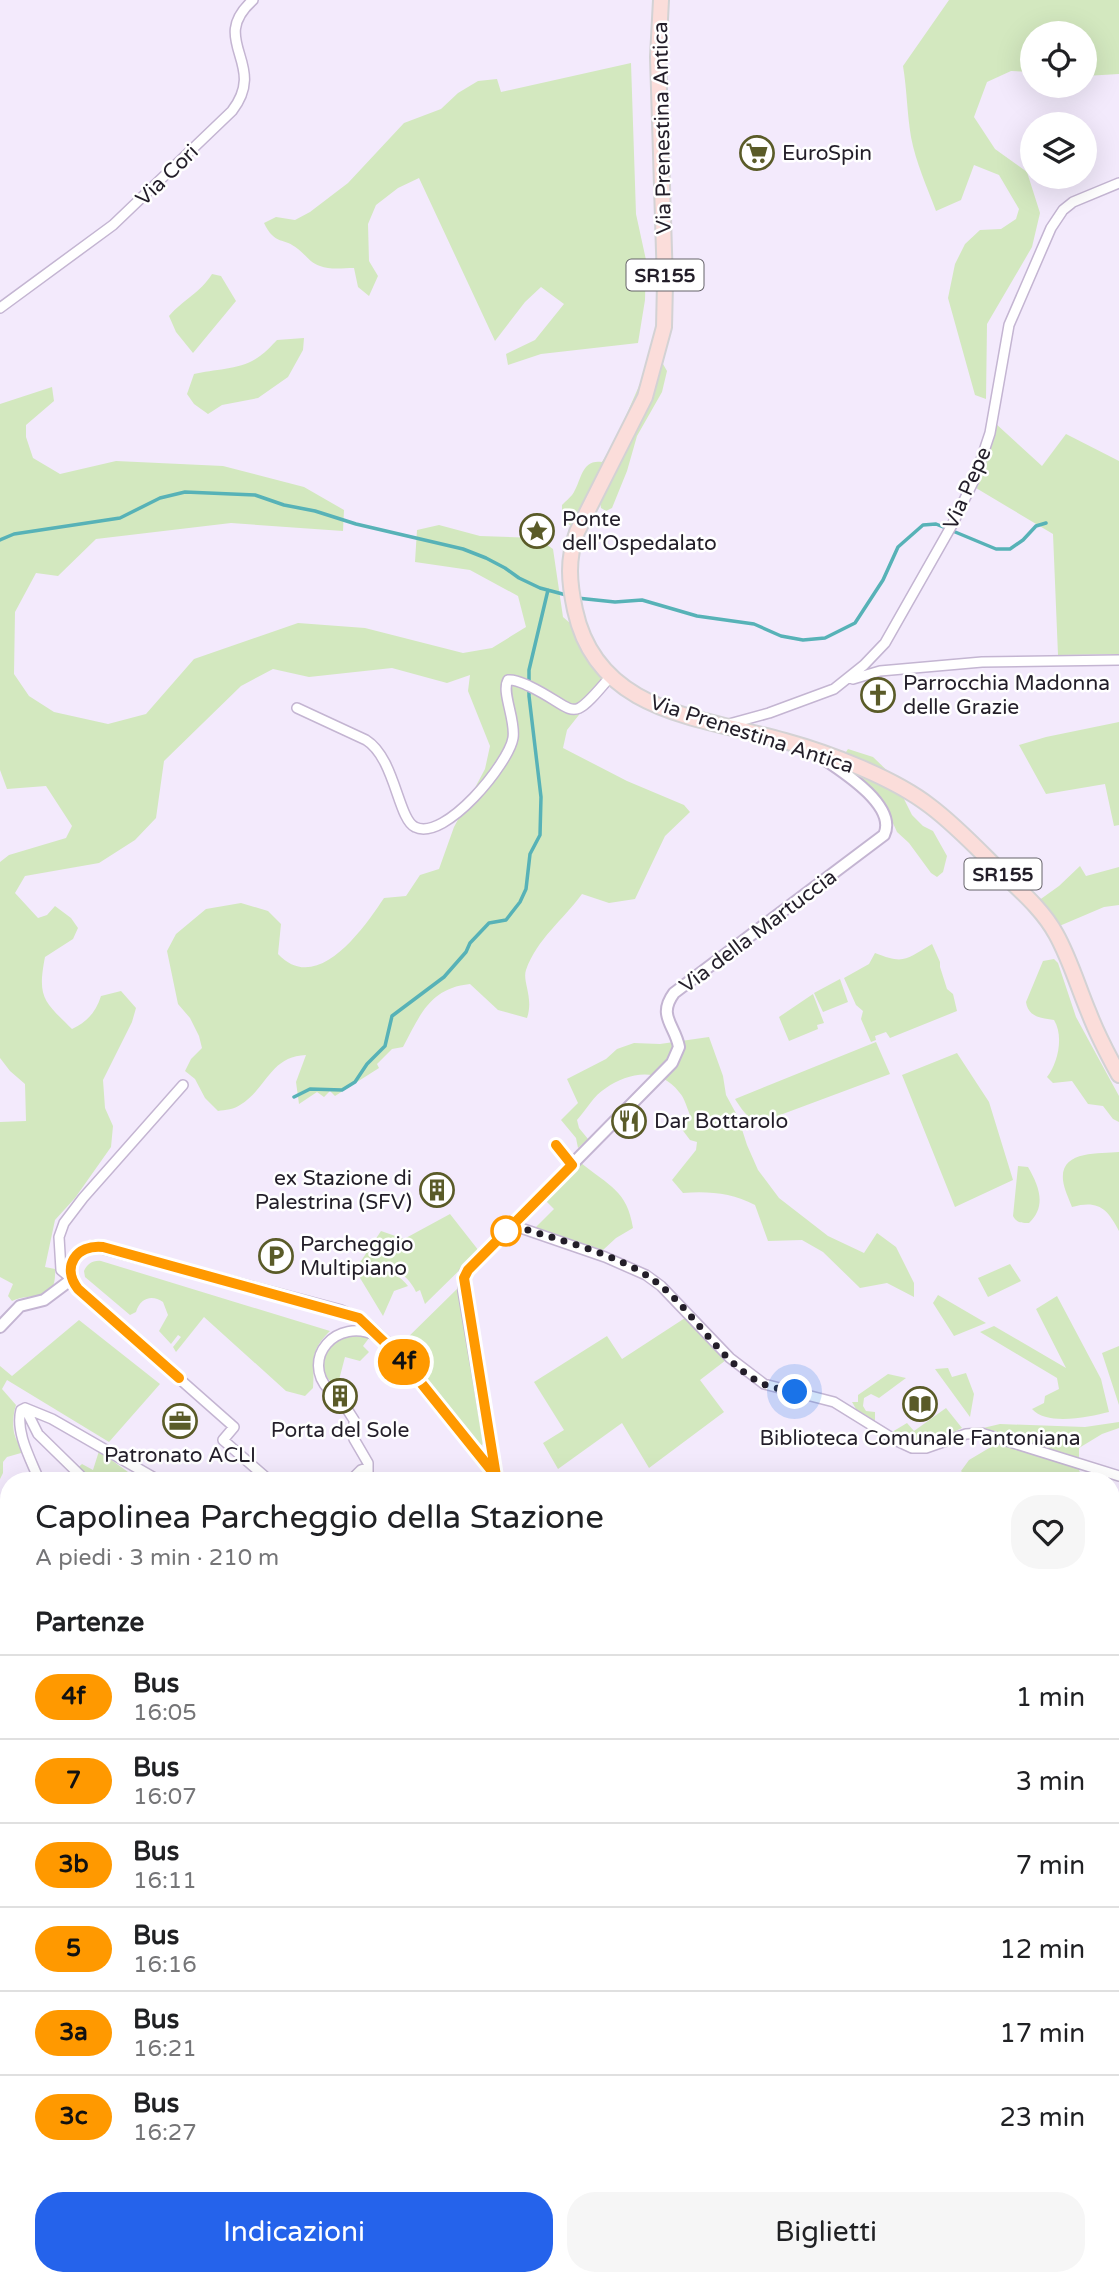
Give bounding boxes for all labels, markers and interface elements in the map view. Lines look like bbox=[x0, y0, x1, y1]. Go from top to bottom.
street label: Via Prenestina Antica bbox=[648, 21, 677, 235]
map controls bbox=[1020, 21, 1097, 189]
button: locate bbox=[1020, 21, 1097, 98]
button: layers bbox=[1020, 112, 1097, 189]
supermarket icon: EuroSpin bbox=[738, 134, 776, 172]
street label: Via Cori bbox=[131, 140, 204, 211]
place label: EuroSpin bbox=[782, 141, 872, 166]
road number: SR155 bbox=[626, 260, 704, 290]
street label: Via Pepe bbox=[938, 443, 997, 533]
place label: Ponte dell'Ospedalato bbox=[562, 507, 717, 556]
place icon: Ponte dell'Ospedalato bbox=[518, 512, 556, 550]
place label: Parrocchia Madonna delle Grazie bbox=[903, 671, 1110, 720]
church icon: Parrocchia Madonna delle Grazie bbox=[859, 676, 897, 714]
street label: Via Prenestina Antica bbox=[647, 690, 857, 779]
road number: SR155 bbox=[964, 859, 1042, 890]
street label: Via della Martuccia bbox=[675, 864, 842, 999]
restaurant icon: Dar Bottarolo bbox=[610, 1102, 648, 1140]
place label: Dar Bottarolo bbox=[654, 1109, 788, 1134]
place label: ex Stazione di Palestrina (SFV) bbox=[255, 1166, 412, 1215]
building icon: ex Stazione di Palestrina (SFV) bbox=[418, 1171, 456, 1209]
unlabelled marker bbox=[491, 1216, 521, 1246]
place label: Parcheggio Multipiano bbox=[300, 1232, 413, 1281]
parking icon: Parcheggio Multipiano bbox=[257, 1237, 295, 1275]
line badge: 4f bbox=[372, 1339, 436, 1385]
text: 4f bbox=[392, 1347, 416, 1376]
your location bbox=[777, 1374, 812, 1409]
building icon: Porta del Sole bbox=[321, 1377, 359, 1415]
library icon: Biblioteca Comunale Fantoniana bbox=[901, 1385, 939, 1423]
office icon: Patronato ACLI bbox=[161, 1402, 199, 1440]
place label: Porta del Sole bbox=[271, 1418, 409, 1443]
place label: Biblioteca Comunale Fantoniana bbox=[760, 1426, 1080, 1451]
place label: Patronato ACLI bbox=[104, 1443, 256, 1468]
button: heart bbox=[1011, 1495, 1085, 1569]
text: Capolinea Parcheggio della Stazione bbox=[35, 1498, 604, 1537]
text: A piedi · 3 min · 210 m bbox=[35, 1544, 279, 1572]
text: Partenze bbox=[35, 1607, 144, 1638]
text: Bus bbox=[133, 1668, 179, 1699]
text: 4f bbox=[61, 1682, 86, 1711]
text: 1 min bbox=[1016, 1682, 1085, 1713]
text: 16:05 bbox=[133, 1699, 197, 1727]
text: Bus bbox=[133, 1752, 179, 1783]
text: 7 bbox=[66, 1766, 81, 1795]
text: 3 min bbox=[1016, 1766, 1085, 1797]
text: 16:07 bbox=[133, 1783, 197, 1811]
text: Bus bbox=[133, 1836, 179, 1867]
text: 3b bbox=[58, 1850, 89, 1879]
text: 7 min bbox=[1016, 1850, 1085, 1881]
text: 16:11 bbox=[133, 1867, 197, 1895]
text: Bus bbox=[133, 1920, 179, 1951]
text: 5 bbox=[66, 1934, 81, 1963]
text: 12 min bbox=[999, 1934, 1085, 1965]
text: 16:16 bbox=[133, 1951, 197, 1979]
text: Bus bbox=[133, 2004, 179, 2035]
text: 3a bbox=[59, 2018, 88, 2047]
text: 17 min bbox=[999, 2018, 1085, 2049]
text: 16:21 bbox=[133, 2035, 197, 2063]
text: Bus bbox=[133, 2088, 179, 2119]
text: 3c bbox=[60, 2102, 87, 2131]
text: 23 min bbox=[999, 2102, 1085, 2133]
text: 16:27 bbox=[133, 2119, 197, 2147]
button: Indicazioni bbox=[35, 2192, 553, 2272]
button: Biglietti bbox=[567, 2192, 1085, 2272]

